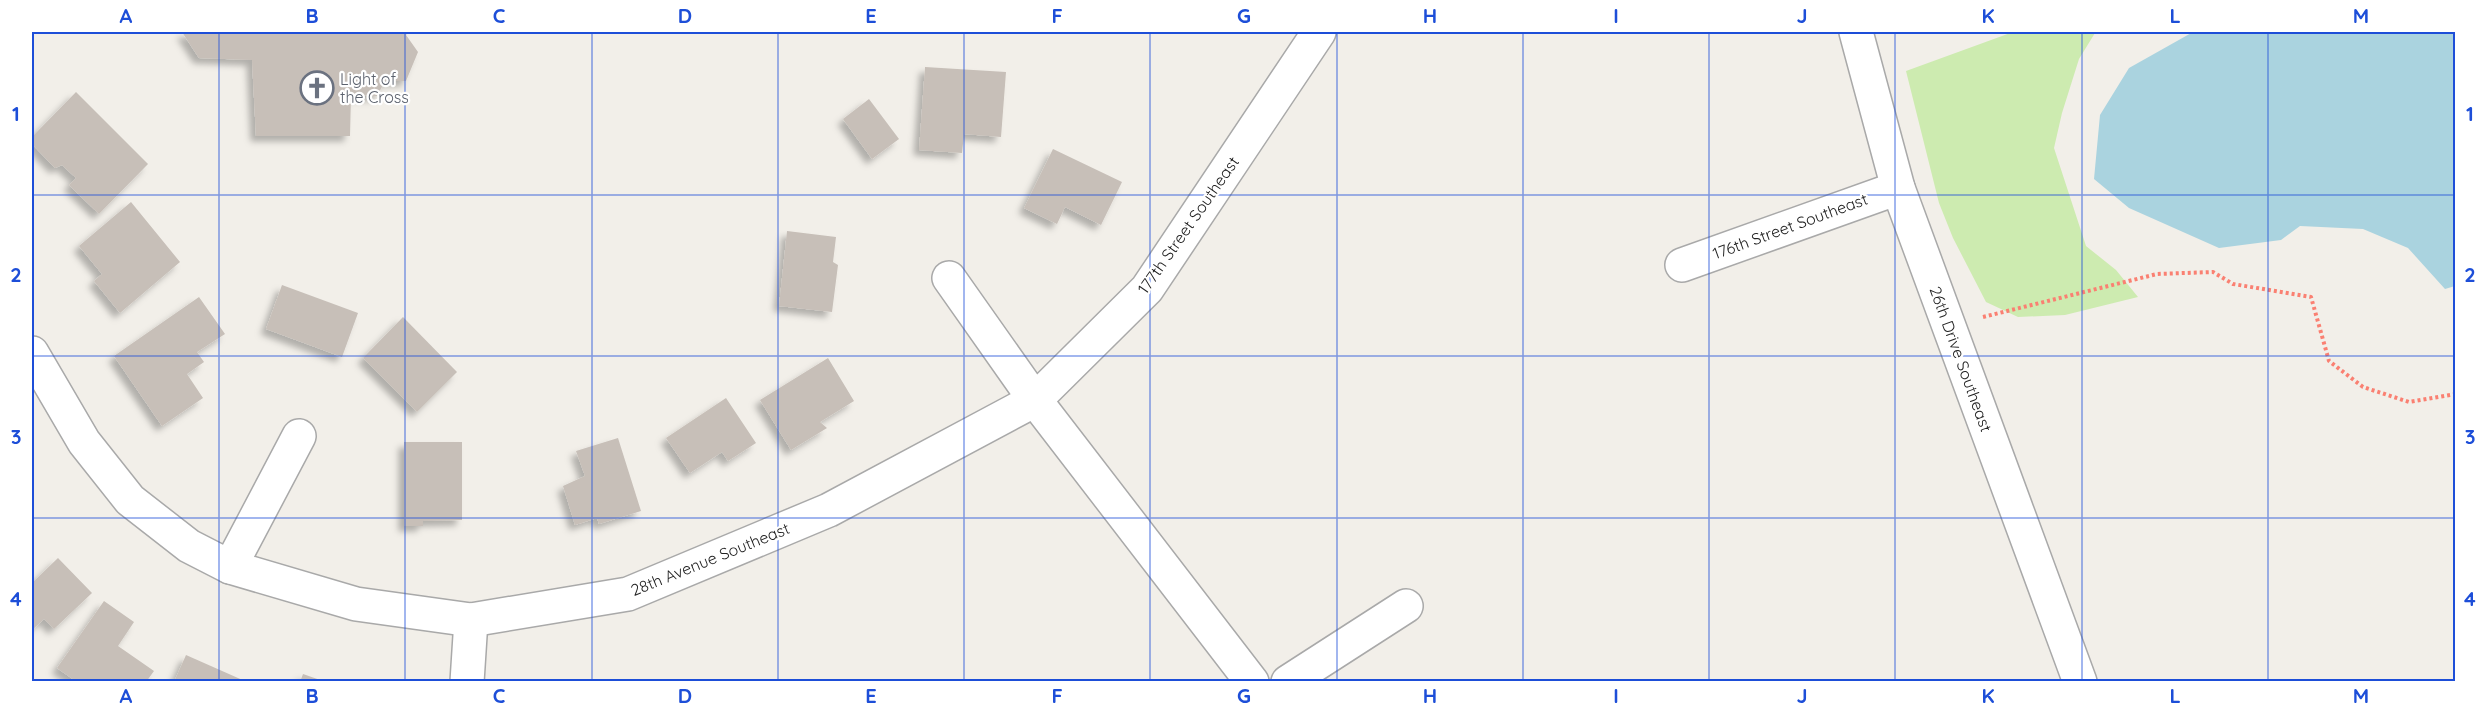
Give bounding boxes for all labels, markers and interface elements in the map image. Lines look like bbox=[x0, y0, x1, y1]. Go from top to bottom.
text: A bbox=[120, 3, 133, 28]
text: B bbox=[305, 3, 319, 28]
text: C bbox=[493, 3, 506, 28]
text: D bbox=[678, 3, 692, 28]
text: E bbox=[865, 3, 877, 28]
text: F bbox=[1051, 3, 1063, 28]
text: G bbox=[1237, 3, 1251, 28]
text: H bbox=[1423, 3, 1437, 28]
text: I bbox=[1613, 3, 1619, 28]
text: J bbox=[1796, 3, 1808, 28]
text: K bbox=[1981, 3, 1995, 28]
text: L bbox=[2169, 3, 2181, 28]
text: M bbox=[2353, 3, 2369, 28]
place label: Light of the Cross bbox=[340, 69, 409, 107]
church icon: Light of the Cross bbox=[299, 70, 335, 106]
text: 1 bbox=[12, 101, 20, 126]
text: 1 bbox=[2466, 101, 2474, 126]
street label: 177th Street Southeast bbox=[1133, 152, 1243, 298]
street label: 176th Street Southeast bbox=[1710, 189, 1870, 263]
text: 2 bbox=[10, 262, 22, 287]
text: 2 bbox=[2464, 262, 2476, 287]
street label: 26th Drive Southeast bbox=[1925, 284, 1997, 434]
text: 3 bbox=[11, 424, 21, 449]
text: 3 bbox=[2465, 424, 2475, 449]
street label: 28th Avenue Southeast bbox=[628, 518, 792, 600]
text: 4 bbox=[10, 586, 22, 611]
text: 4 bbox=[2464, 586, 2476, 611]
text: A bbox=[120, 683, 133, 708]
text: B bbox=[305, 683, 319, 708]
text: C bbox=[493, 683, 506, 708]
text: D bbox=[678, 683, 692, 708]
text: E bbox=[865, 683, 877, 708]
text: F bbox=[1051, 683, 1063, 708]
text: G bbox=[1237, 683, 1251, 708]
text: H bbox=[1423, 683, 1437, 708]
text: I bbox=[1613, 683, 1619, 708]
text: J bbox=[1796, 683, 1808, 708]
text: K bbox=[1981, 683, 1995, 708]
text: L bbox=[2169, 683, 2181, 708]
text: M bbox=[2353, 683, 2369, 708]

